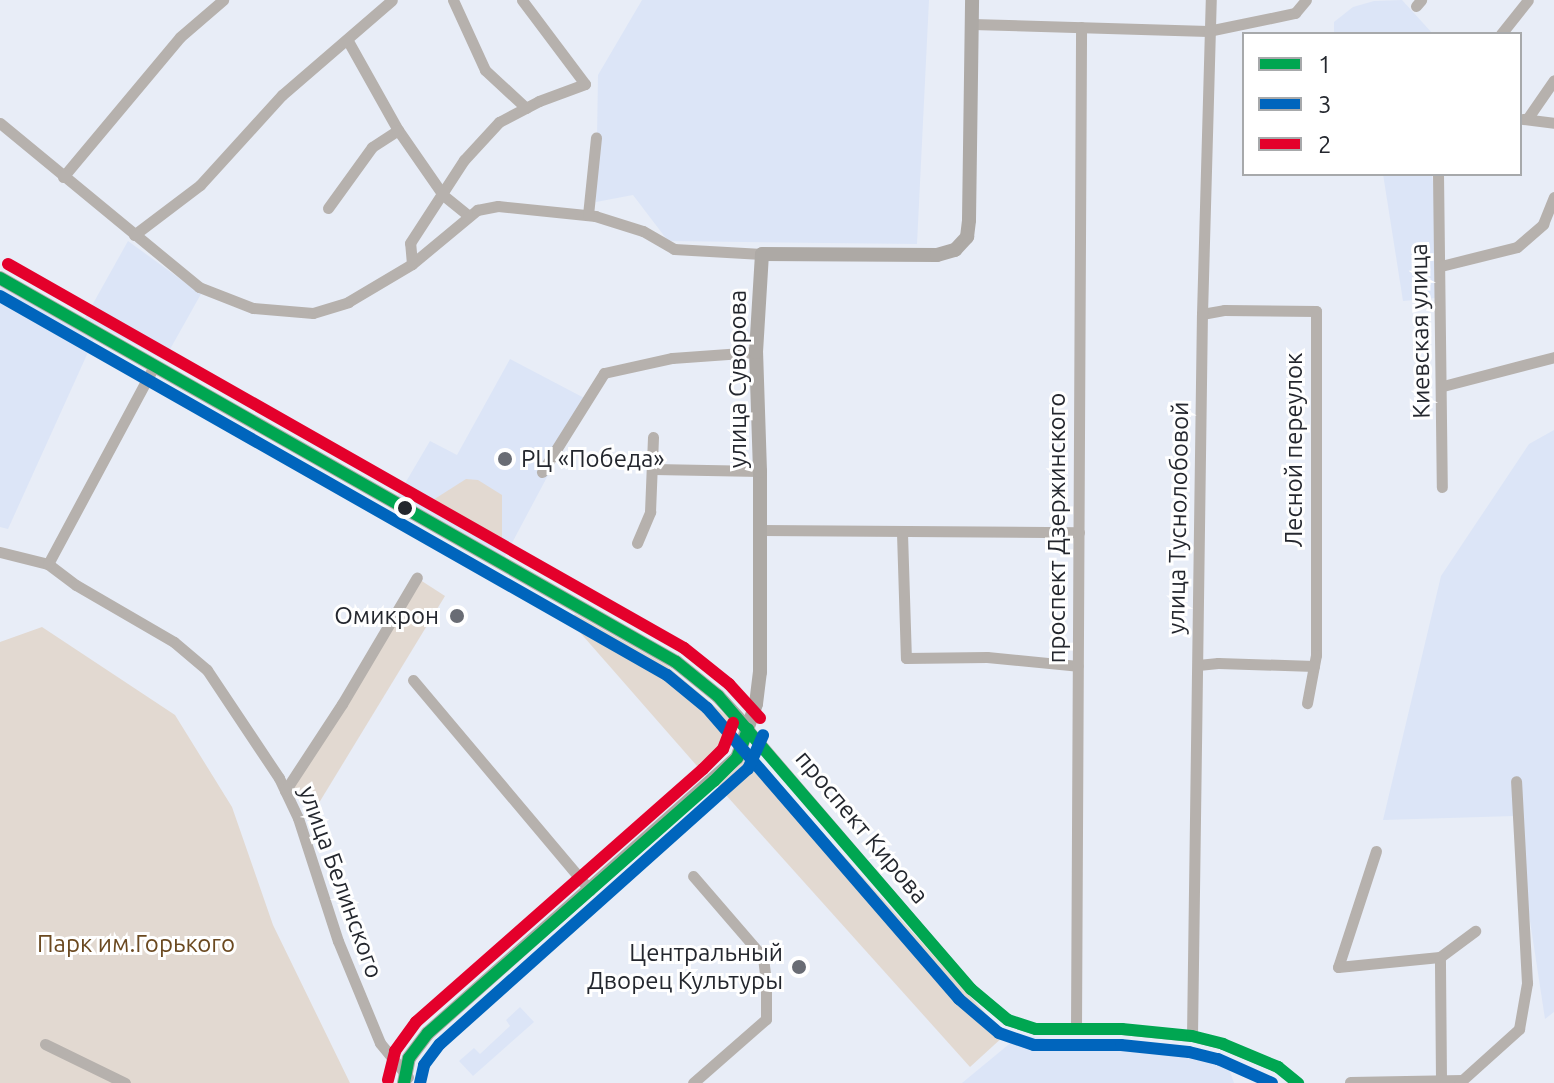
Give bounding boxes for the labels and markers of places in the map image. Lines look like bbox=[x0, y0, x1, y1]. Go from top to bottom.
place label: РЦ «Победа» bbox=[521, 445, 665, 473]
marker: РЦ «Победа» bbox=[496, 450, 514, 468]
unlabelled marker bbox=[397, 500, 413, 516]
place label: Омикрон bbox=[334, 602, 439, 630]
marker: Омикрон bbox=[446, 605, 468, 627]
place label: Центральный Дворец Культуры bbox=[587, 939, 783, 995]
marker: Центральный Дворец Культуры bbox=[790, 958, 808, 976]

